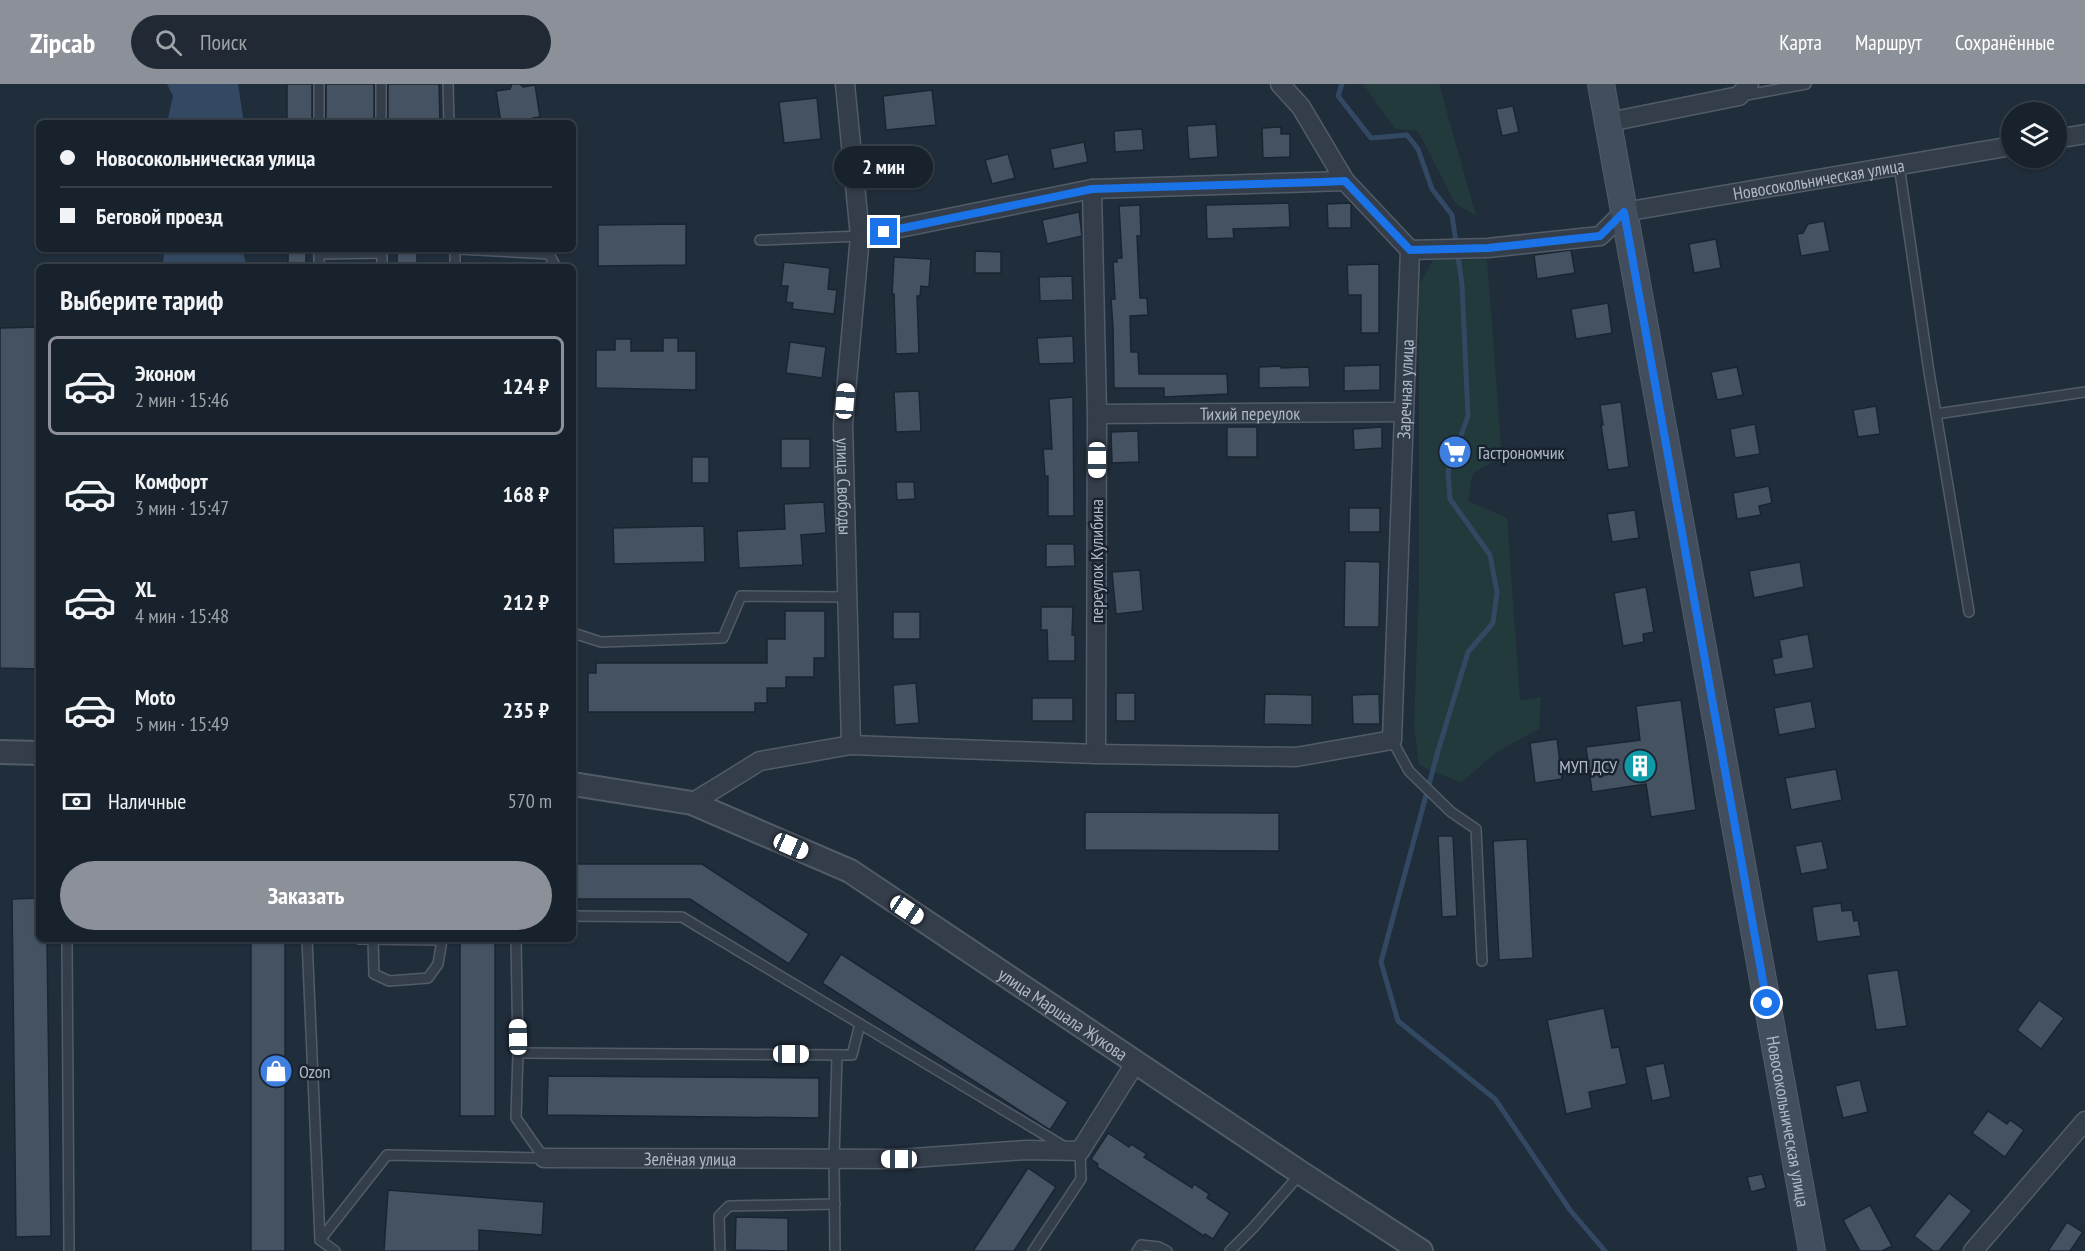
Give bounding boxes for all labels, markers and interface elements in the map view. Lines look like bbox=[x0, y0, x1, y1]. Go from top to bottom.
search box bbox=[131, 15, 551, 69]
text: Zipcab bbox=[30, 24, 95, 61]
icon: search bbox=[152, 26, 185, 59]
text: Поиск bbox=[200, 28, 247, 56]
text: Карта bbox=[1779, 29, 1822, 56]
text: Маршрут bbox=[1855, 29, 1922, 56]
text: Сохранённые bbox=[1955, 29, 2055, 56]
map controls bbox=[2001, 102, 2067, 168]
button: layers bbox=[2001, 102, 2067, 168]
text: Новосокольническая улица bbox=[96, 144, 315, 172]
callout: 2 мин bbox=[834, 145, 934, 187]
street label: Новосокольническая улица bbox=[1731, 153, 1906, 205]
text: 2 мин bbox=[862, 154, 905, 180]
text: Беговой проезд bbox=[96, 202, 223, 230]
route end bbox=[870, 218, 897, 245]
text: Выберите тариф bbox=[60, 283, 223, 317]
street label: Заречная улица bbox=[1392, 339, 1418, 440]
icon: car bbox=[63, 359, 117, 413]
text: Эконом bbox=[135, 359, 196, 387]
text: 124 ₽ bbox=[502, 372, 549, 400]
car bbox=[834, 382, 856, 420]
text: 2 мин · 15:46 bbox=[135, 387, 229, 413]
street label: Тихий переулок bbox=[1200, 401, 1300, 425]
supermarket icon: Гастрономчик bbox=[1437, 434, 1473, 470]
street label: улица Свободы bbox=[832, 438, 857, 535]
place label: Гастрономчик bbox=[1478, 441, 1565, 464]
car bbox=[1088, 442, 1106, 478]
icon: car bbox=[63, 467, 117, 521]
text: Комфорт bbox=[135, 467, 208, 495]
text: 168 ₽ bbox=[502, 480, 549, 508]
text: 3 мин · 15:47 bbox=[135, 495, 229, 521]
street label: переулок Кулибина bbox=[1085, 499, 1108, 623]
icon: car bbox=[63, 575, 117, 629]
text: XL bbox=[135, 575, 156, 603]
text: 212 ₽ bbox=[502, 588, 549, 616]
text: 4 мин · 15:48 bbox=[135, 603, 229, 629]
icon: car bbox=[63, 683, 117, 737]
text: Moto bbox=[135, 683, 176, 711]
text: 235 ₽ bbox=[502, 696, 549, 724]
text: 5 мин · 15:49 bbox=[135, 711, 229, 737]
building icon: МУП ДСУ bbox=[1622, 748, 1658, 784]
place label: МУП ДСУ bbox=[1559, 755, 1618, 778]
icon: cash bbox=[60, 785, 93, 818]
text: Наличные bbox=[108, 787, 186, 815]
text: 570 m bbox=[508, 788, 552, 814]
car bbox=[771, 830, 811, 862]
button: Заказать bbox=[60, 861, 552, 930]
car bbox=[887, 892, 927, 928]
street label: улица Маршала Жукова bbox=[994, 962, 1132, 1065]
route start bbox=[1753, 989, 1780, 1016]
car bbox=[509, 1019, 527, 1055]
street label: Новосокольническая улица bbox=[1762, 1034, 1815, 1209]
car bbox=[773, 1045, 809, 1063]
shop icon: Ozon bbox=[258, 1053, 294, 1089]
place label: Ozon bbox=[299, 1060, 331, 1083]
street label: Зелёная улица bbox=[644, 1147, 736, 1170]
car bbox=[881, 1150, 917, 1168]

